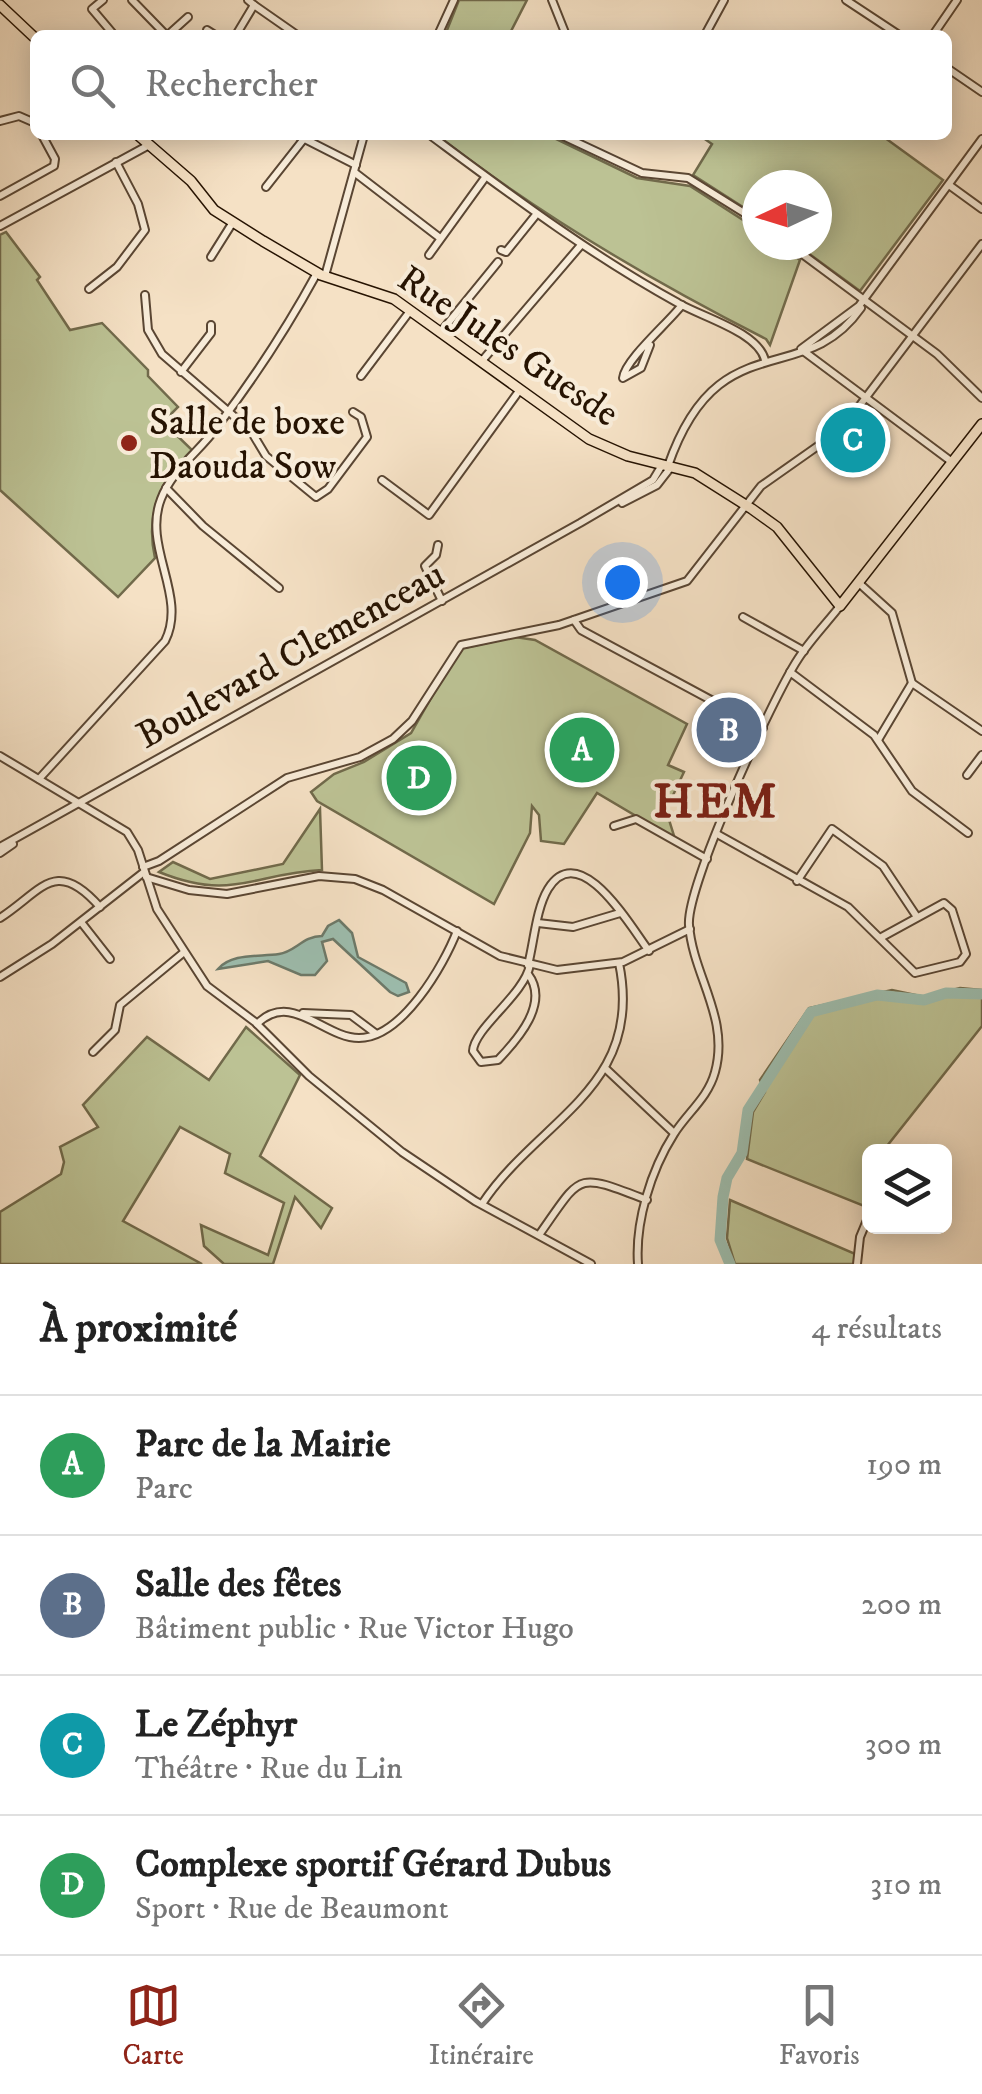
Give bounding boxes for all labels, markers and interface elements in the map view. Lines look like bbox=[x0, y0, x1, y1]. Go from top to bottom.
search box bbox=[30, 30, 952, 140]
icon: search bbox=[65, 58, 120, 113]
text: Rechercher bbox=[145, 61, 318, 109]
north arrow bbox=[742, 170, 832, 260]
street label: Rue Jules Guesde bbox=[388, 255, 627, 438]
place label: Salle de boxe Daouda Sow bbox=[149, 399, 345, 491]
pin: C bbox=[820, 402, 886, 478]
marker: Salle de boxe Daouda Sow bbox=[118, 432, 140, 454]
street label: Boulevard Clemenceau bbox=[129, 551, 453, 760]
your location bbox=[597, 557, 648, 608]
pin: B bbox=[696, 692, 762, 768]
pin: A bbox=[550, 712, 614, 788]
pin: D bbox=[386, 740, 452, 816]
district label: HEM bbox=[653, 773, 779, 833]
map controls bbox=[862, 1144, 952, 1234]
button: layers bbox=[862, 1144, 952, 1234]
text: À proximité bbox=[40, 1303, 237, 1355]
text: 4 résultats bbox=[811, 1309, 942, 1349]
text: Parc de la Mairie bbox=[135, 1421, 391, 1469]
text: A bbox=[62, 1445, 83, 1485]
text: 190 m bbox=[866, 1445, 942, 1485]
text: Parc bbox=[135, 1469, 193, 1509]
text: Salle des fêtes bbox=[135, 1561, 341, 1609]
text: B bbox=[62, 1585, 83, 1625]
text: 200 m bbox=[861, 1585, 942, 1625]
text: Bâtiment public · Rue Victor Hugo bbox=[135, 1609, 574, 1649]
text: Le Zéphyr bbox=[135, 1701, 297, 1749]
text: C bbox=[62, 1725, 83, 1765]
text: 300 m bbox=[865, 1725, 942, 1765]
text: Théâtre · Rue du Lin bbox=[135, 1749, 403, 1789]
text: Complexe sportif Gérard Dubus bbox=[135, 1841, 611, 1889]
text: D bbox=[61, 1865, 84, 1905]
text: 310 m bbox=[870, 1865, 942, 1905]
text: Sport · Rue de Beaumont bbox=[135, 1889, 449, 1929]
tab: Carte bbox=[122, 1978, 184, 2073]
tab: Itinéraire bbox=[429, 1978, 534, 2073]
tab: Favoris bbox=[779, 1978, 860, 2073]

